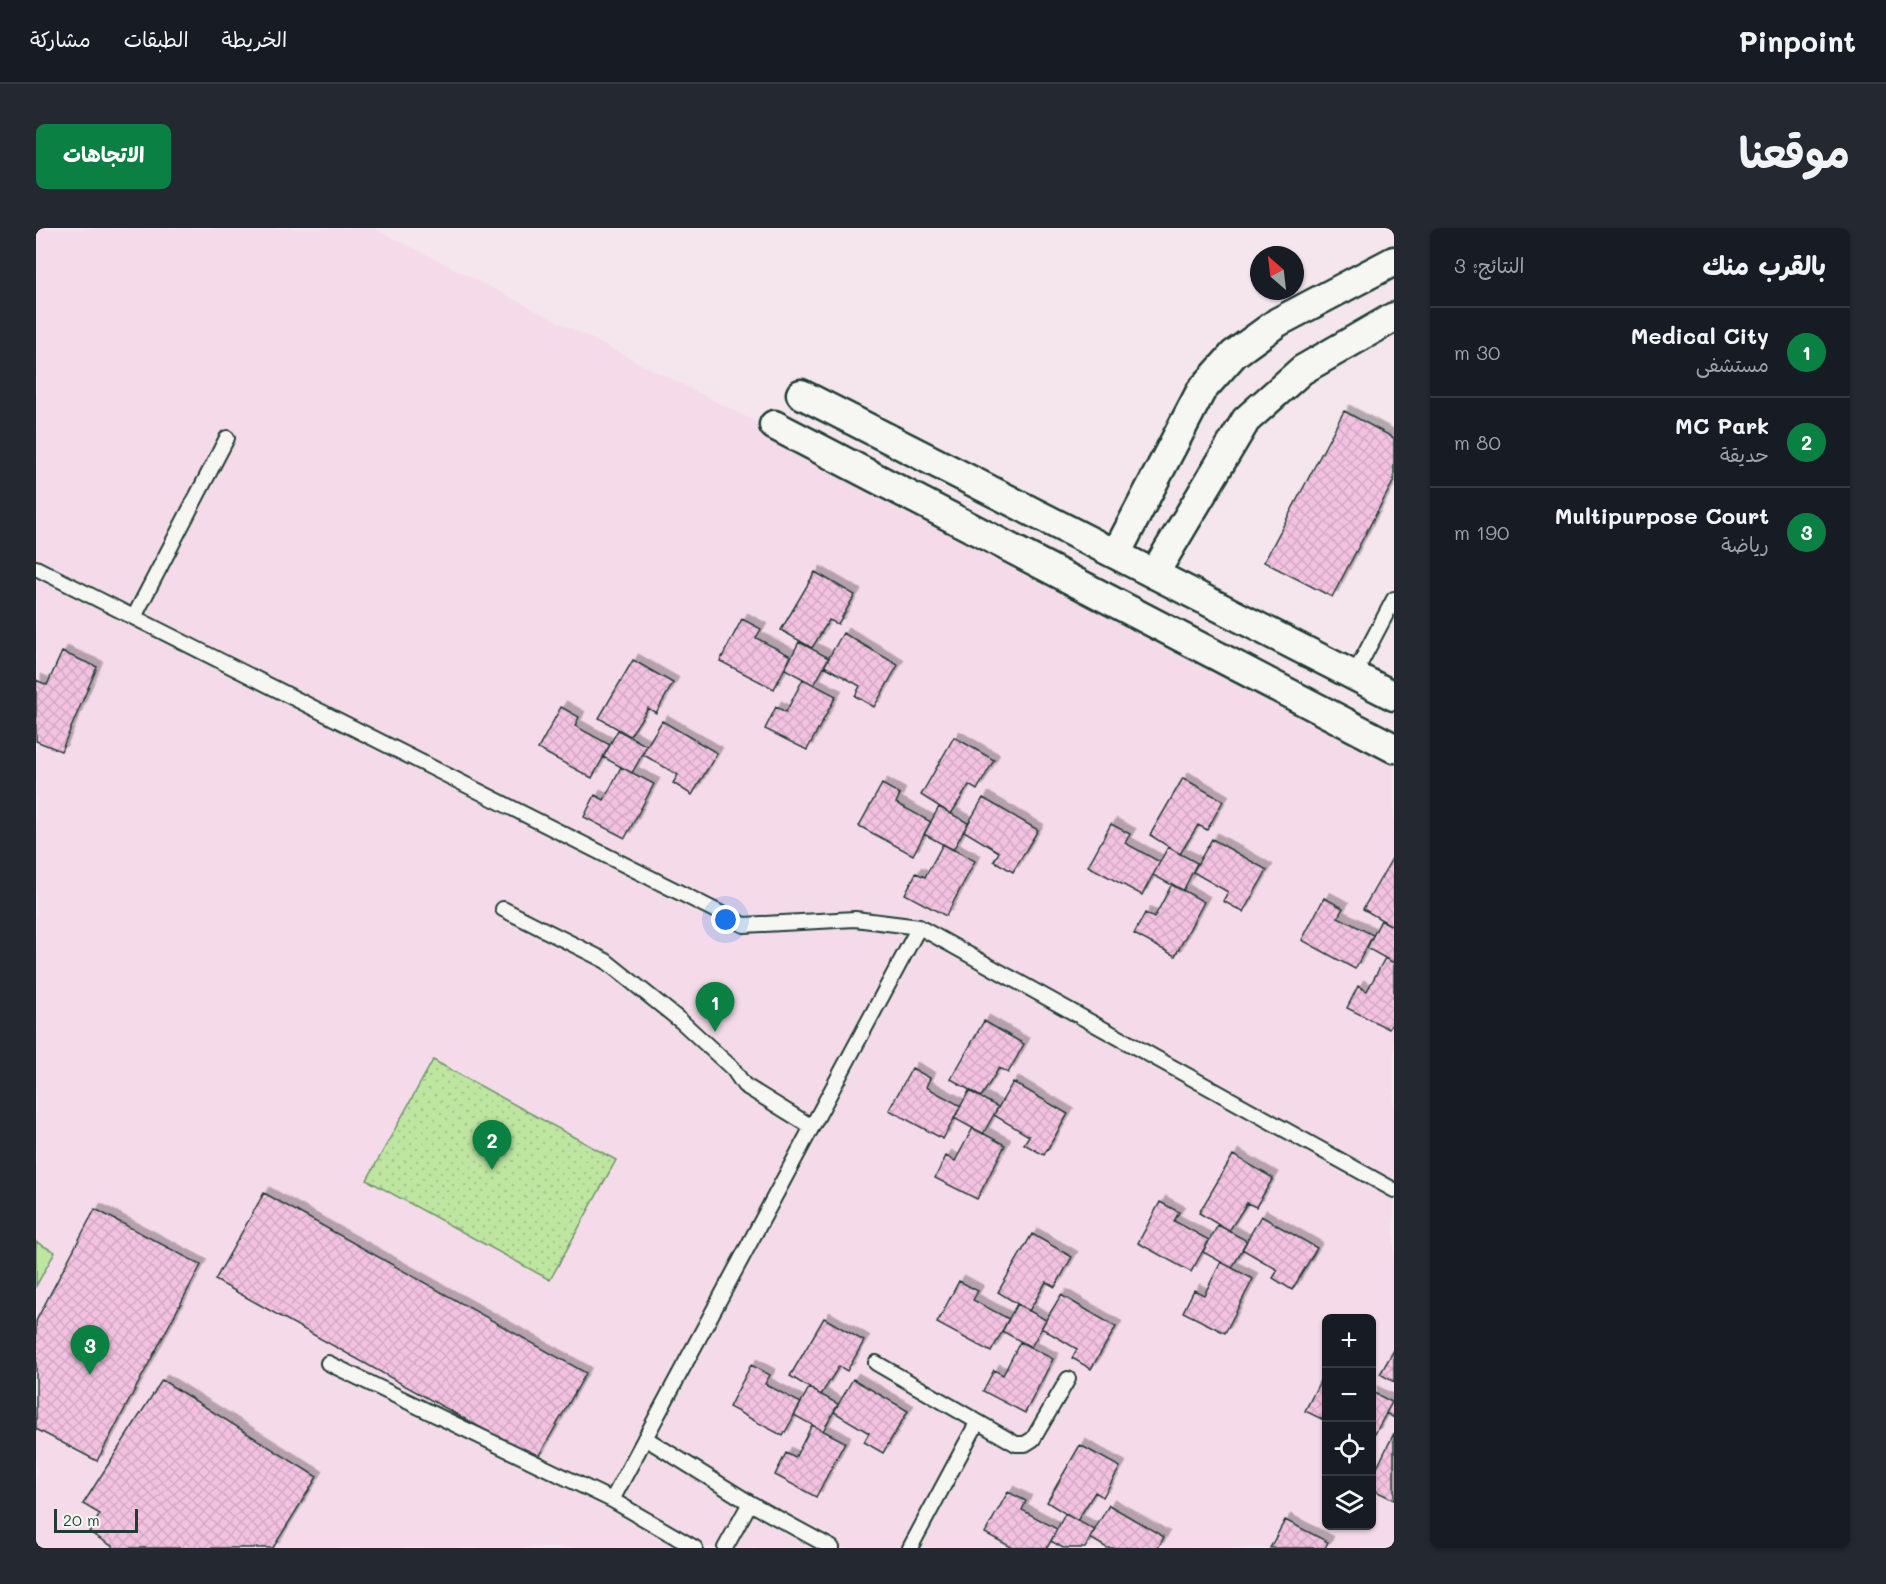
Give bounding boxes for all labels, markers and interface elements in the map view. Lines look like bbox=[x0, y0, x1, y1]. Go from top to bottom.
text: Pinpoint bbox=[1739, 23, 1856, 59]
text: مشاركة bbox=[30, 25, 91, 52]
text: الطبقات bbox=[124, 25, 189, 52]
text: الخريطة bbox=[222, 25, 287, 52]
button: الاتجاهات bbox=[36, 124, 171, 189]
text: موقعنا bbox=[1739, 124, 1850, 179]
north arrow bbox=[1250, 246, 1304, 300]
text: بالقرب منك bbox=[1703, 248, 1826, 282]
text: النتائج: 3 bbox=[1454, 252, 1524, 278]
text: Medical City bbox=[1631, 321, 1769, 350]
text: 30 m bbox=[1454, 339, 1500, 365]
text: 1 bbox=[1802, 339, 1811, 365]
text: مستشفى bbox=[1696, 351, 1769, 377]
text: MC Park bbox=[1675, 411, 1769, 440]
text: 80 m bbox=[1454, 429, 1501, 455]
text: 2 bbox=[1801, 429, 1812, 455]
text: حديقة bbox=[1720, 441, 1769, 467]
text: Multipurpose Court bbox=[1555, 501, 1769, 530]
text: 190 m bbox=[1454, 519, 1509, 545]
text: 3 bbox=[1801, 519, 1813, 545]
text: رياضة bbox=[1721, 531, 1769, 557]
your location bbox=[711, 905, 740, 934]
pin: 1 bbox=[696, 982, 734, 1032]
pin: 2 bbox=[472, 1120, 512, 1170]
map controls bbox=[1322, 1314, 1376, 1530]
button: + bbox=[1322, 1314, 1376, 1368]
pin: 3 bbox=[70, 1326, 110, 1375]
button: − bbox=[1322, 1368, 1376, 1422]
button: locate bbox=[1322, 1422, 1376, 1476]
button: layers bbox=[1322, 1476, 1376, 1530]
scale bar bbox=[54, 1506, 138, 1534]
text: 20 m bbox=[63, 1509, 100, 1530]

